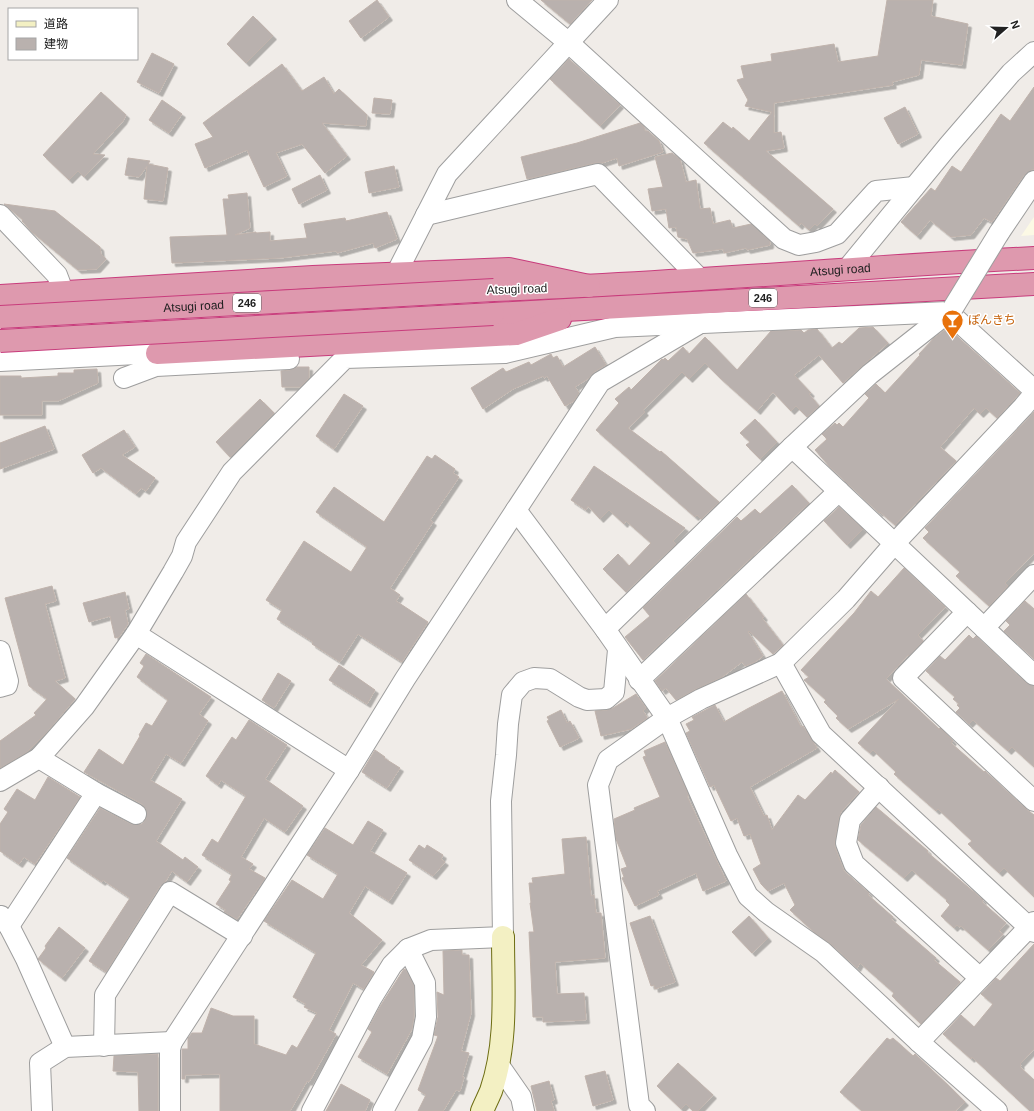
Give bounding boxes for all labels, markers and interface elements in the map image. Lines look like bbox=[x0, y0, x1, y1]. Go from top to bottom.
legend bbox=[8, 8, 138, 60]
north arrow bbox=[986, 8, 1026, 48]
text: 道路 bbox=[44, 17, 68, 31]
text: N bbox=[1008, 19, 1022, 30]
text: 建物 bbox=[44, 37, 68, 51]
street label: Atsugi road bbox=[810, 261, 871, 279]
street label: Atsugi road bbox=[486, 281, 548, 297]
road number: 246 bbox=[749, 289, 777, 307]
road number: 246 bbox=[233, 294, 261, 312]
street label: Atsugi road bbox=[163, 298, 224, 315]
bar icon: ぽんきち bbox=[939, 307, 965, 340]
place label: ぽんきち bbox=[968, 313, 1016, 327]

